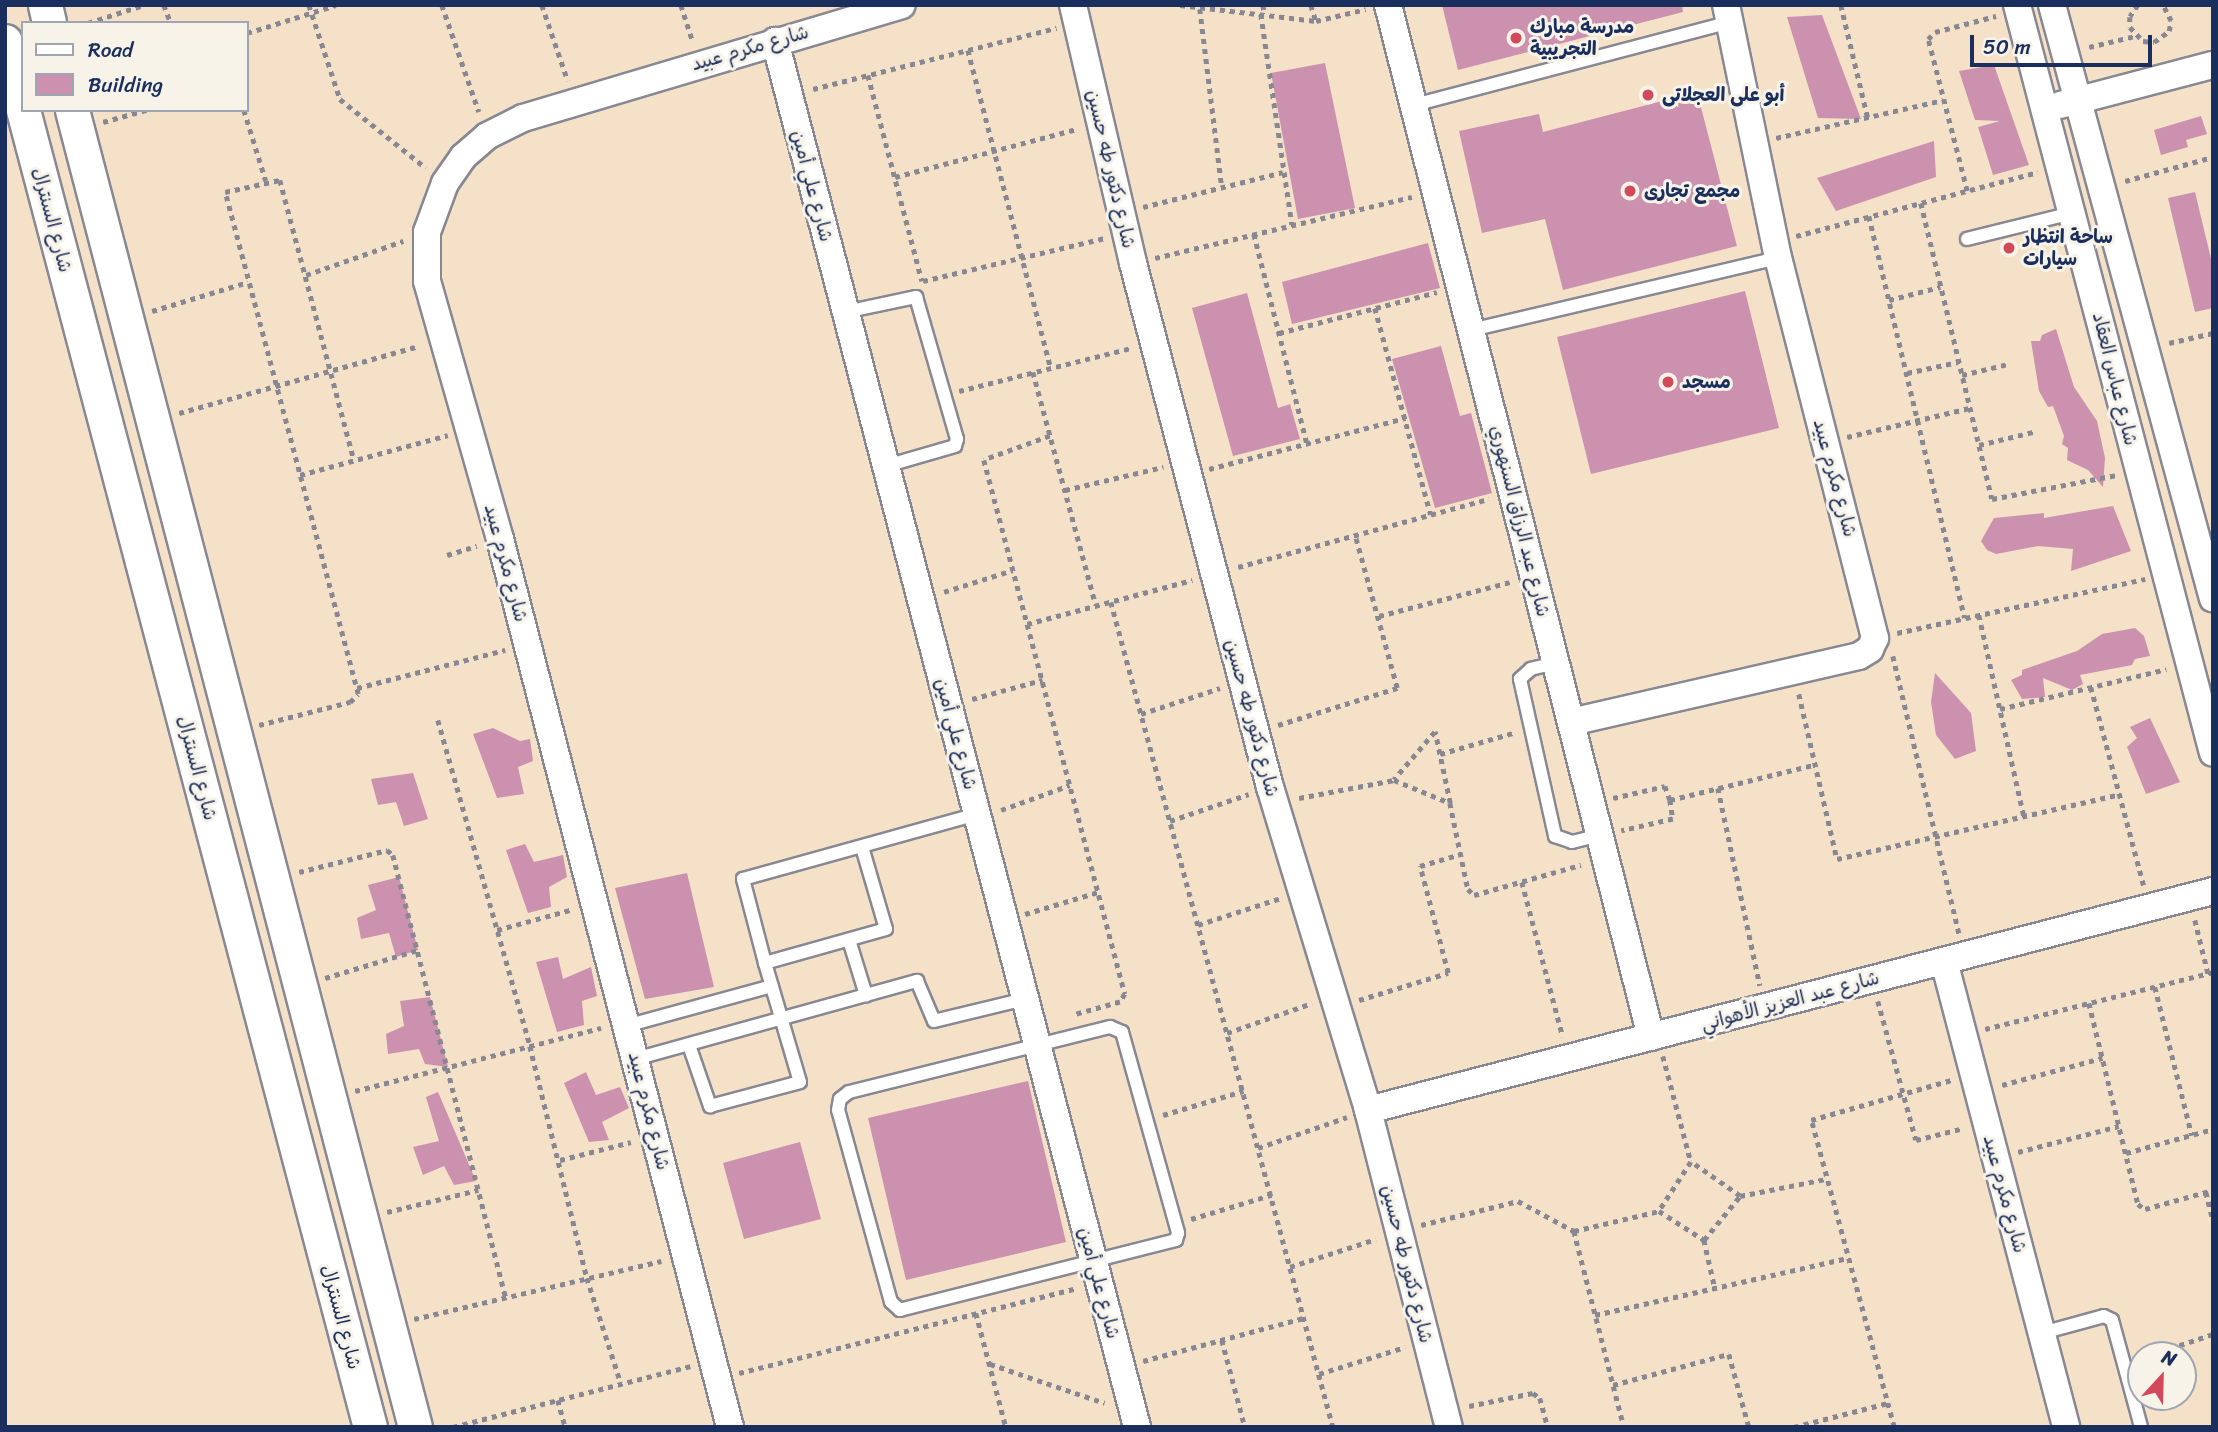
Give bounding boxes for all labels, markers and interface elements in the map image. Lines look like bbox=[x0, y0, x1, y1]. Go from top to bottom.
place label: مدرسة مبارك التجريبية bbox=[1530, 16, 1634, 60]
street label: شارع مكرم عبيد bbox=[689, 20, 811, 76]
legend bbox=[21, 21, 248, 112]
scale bar bbox=[1973, 21, 2155, 65]
text: 50 m bbox=[1983, 28, 2031, 66]
marker: مدرسة مبارك التجريبية bbox=[1508, 30, 1524, 46]
text: Road bbox=[88, 31, 133, 69]
text: Building bbox=[88, 66, 163, 104]
place label: أبو على العجلاتى bbox=[1662, 84, 1784, 106]
marker: أبو على العجلاتى bbox=[1640, 87, 1656, 103]
street label: شارع دكتور طه حسين bbox=[1082, 88, 1140, 250]
street label: شارع علي أمين bbox=[786, 128, 838, 244]
street label: شارع السنترال bbox=[27, 165, 77, 275]
place label: مجمع تجارى bbox=[1644, 180, 1740, 202]
marker: مجمع تجارى bbox=[1622, 183, 1638, 199]
place label: ساحة انتظار سيارات bbox=[2023, 226, 2113, 270]
marker: ساحة انتظار سيارات bbox=[2001, 240, 2017, 256]
street label: شارع عباس العقاد bbox=[2087, 310, 2143, 448]
place label: مسجد bbox=[1682, 371, 1731, 393]
marker: مسجد bbox=[1660, 374, 1676, 390]
street label: شارع مكرم عبيد bbox=[1808, 417, 1862, 539]
street label: شارع عبد الرزاق السنهوري bbox=[1485, 423, 1555, 619]
street label: شارع مكرم عبيد bbox=[479, 502, 533, 624]
street label: شارع دكتور طه حسين bbox=[1220, 637, 1284, 799]
street label: شارع علي أمين bbox=[930, 676, 982, 792]
street label: شارع السنترال bbox=[172, 713, 222, 823]
street label: شارع عبد العزيز الأهواني bbox=[1698, 966, 1882, 1036]
street label: شارع مكرم عبيد bbox=[623, 1050, 675, 1172]
street label: شارع مكرم عبيد bbox=[1978, 1133, 2032, 1255]
street label: شارع دكتور طه حسين bbox=[1376, 1183, 1438, 1345]
street label: شارع علي أمين bbox=[1073, 1225, 1125, 1341]
street label: شارع السنترال bbox=[316, 1262, 366, 1372]
text: N bbox=[2157, 1340, 2182, 1376]
north arrow bbox=[2127, 1341, 2197, 1411]

